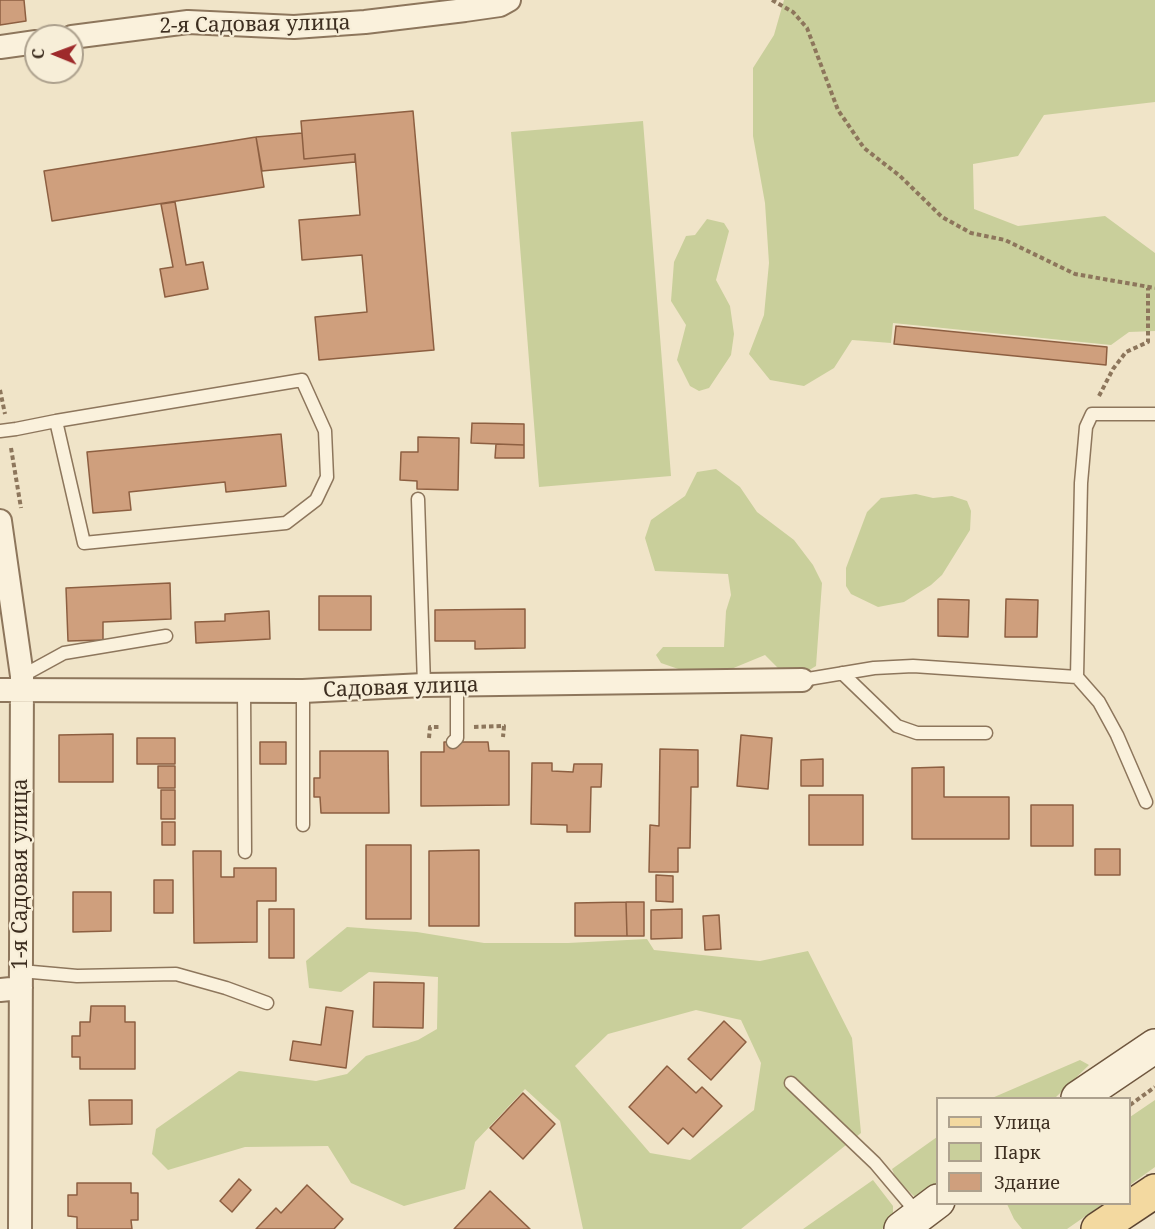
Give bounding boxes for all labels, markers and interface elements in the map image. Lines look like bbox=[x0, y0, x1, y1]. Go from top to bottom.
street label: 2-я Садовая улица bbox=[159, 11, 351, 39]
north arrow bbox=[24, 24, 84, 84]
text: С bbox=[27, 48, 49, 59]
street label: Садовая улица bbox=[323, 673, 479, 703]
street label: 1-я Садовая улица bbox=[8, 778, 34, 970]
legend bbox=[936, 1097, 1131, 1205]
text: Улица bbox=[994, 1110, 1051, 1134]
text: Парк bbox=[994, 1140, 1041, 1164]
text: Здание bbox=[994, 1170, 1060, 1194]

